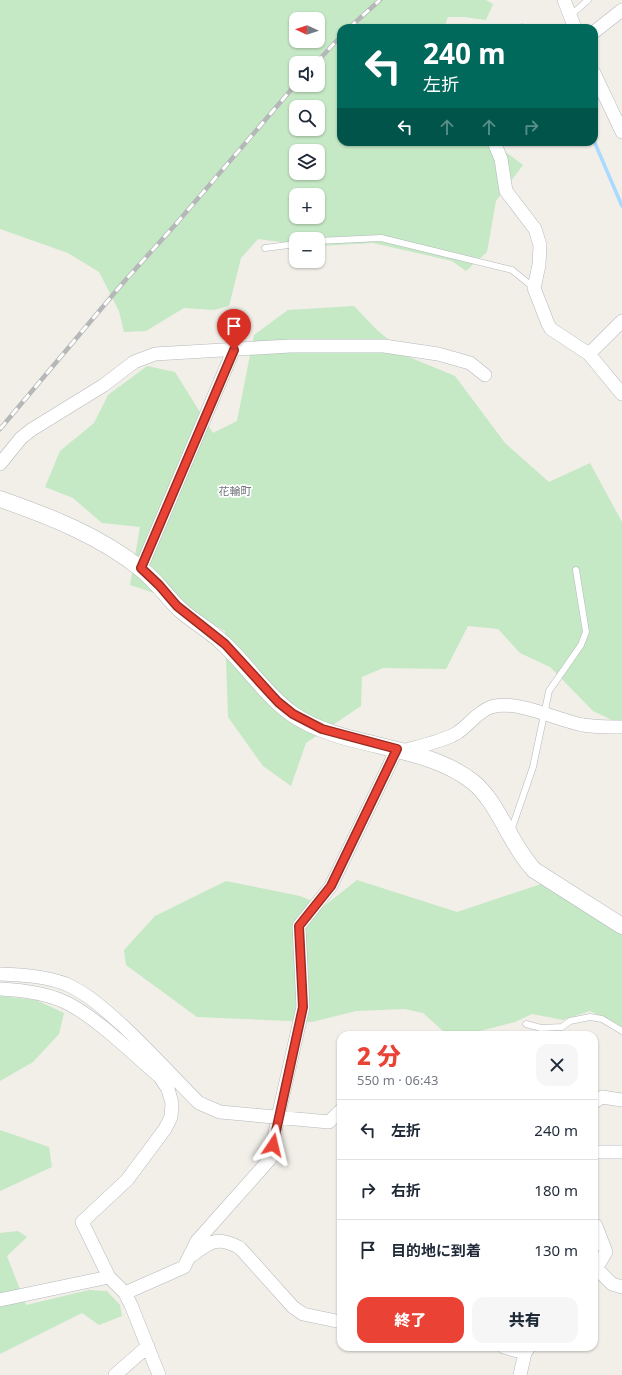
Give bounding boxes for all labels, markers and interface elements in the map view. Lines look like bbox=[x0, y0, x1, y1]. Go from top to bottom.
north arrow bbox=[289, 12, 325, 48]
map controls bbox=[289, 12, 325, 268]
text: 240 m bbox=[423, 34, 506, 72]
icon: left bbox=[357, 40, 409, 92]
button: sound bbox=[289, 56, 325, 92]
text: 左折 bbox=[423, 72, 459, 96]
button: search bbox=[289, 100, 325, 136]
icon: left bbox=[394, 116, 416, 138]
icon: ahead bbox=[436, 116, 458, 138]
icon: ahead bbox=[478, 116, 500, 138]
icon: right bbox=[520, 116, 542, 138]
button: layers bbox=[289, 144, 325, 180]
button: + bbox=[289, 188, 325, 224]
button: − bbox=[289, 232, 325, 268]
pin bbox=[217, 309, 251, 350]
icon: arrive bbox=[223, 315, 245, 337]
district label: 花輪町 bbox=[219, 483, 252, 498]
text: 2 分 bbox=[357, 1039, 401, 1072]
button: close bbox=[536, 1044, 578, 1086]
text: 550 m · 06:43 bbox=[357, 1071, 438, 1089]
icon: left bbox=[357, 1119, 379, 1141]
text: 左折 bbox=[391, 1120, 421, 1140]
text: 240 m bbox=[534, 1120, 578, 1140]
position arrow bbox=[252, 1124, 294, 1166]
icon: right bbox=[357, 1179, 379, 1201]
text: 右折 bbox=[391, 1180, 421, 1200]
text: 180 m bbox=[534, 1180, 578, 1200]
icon: arrive bbox=[357, 1239, 379, 1261]
text: 目的地に到着 bbox=[391, 1240, 481, 1260]
text: 130 m bbox=[534, 1240, 578, 1260]
button: 終了 bbox=[357, 1297, 464, 1343]
button: 共有 bbox=[472, 1297, 578, 1343]

